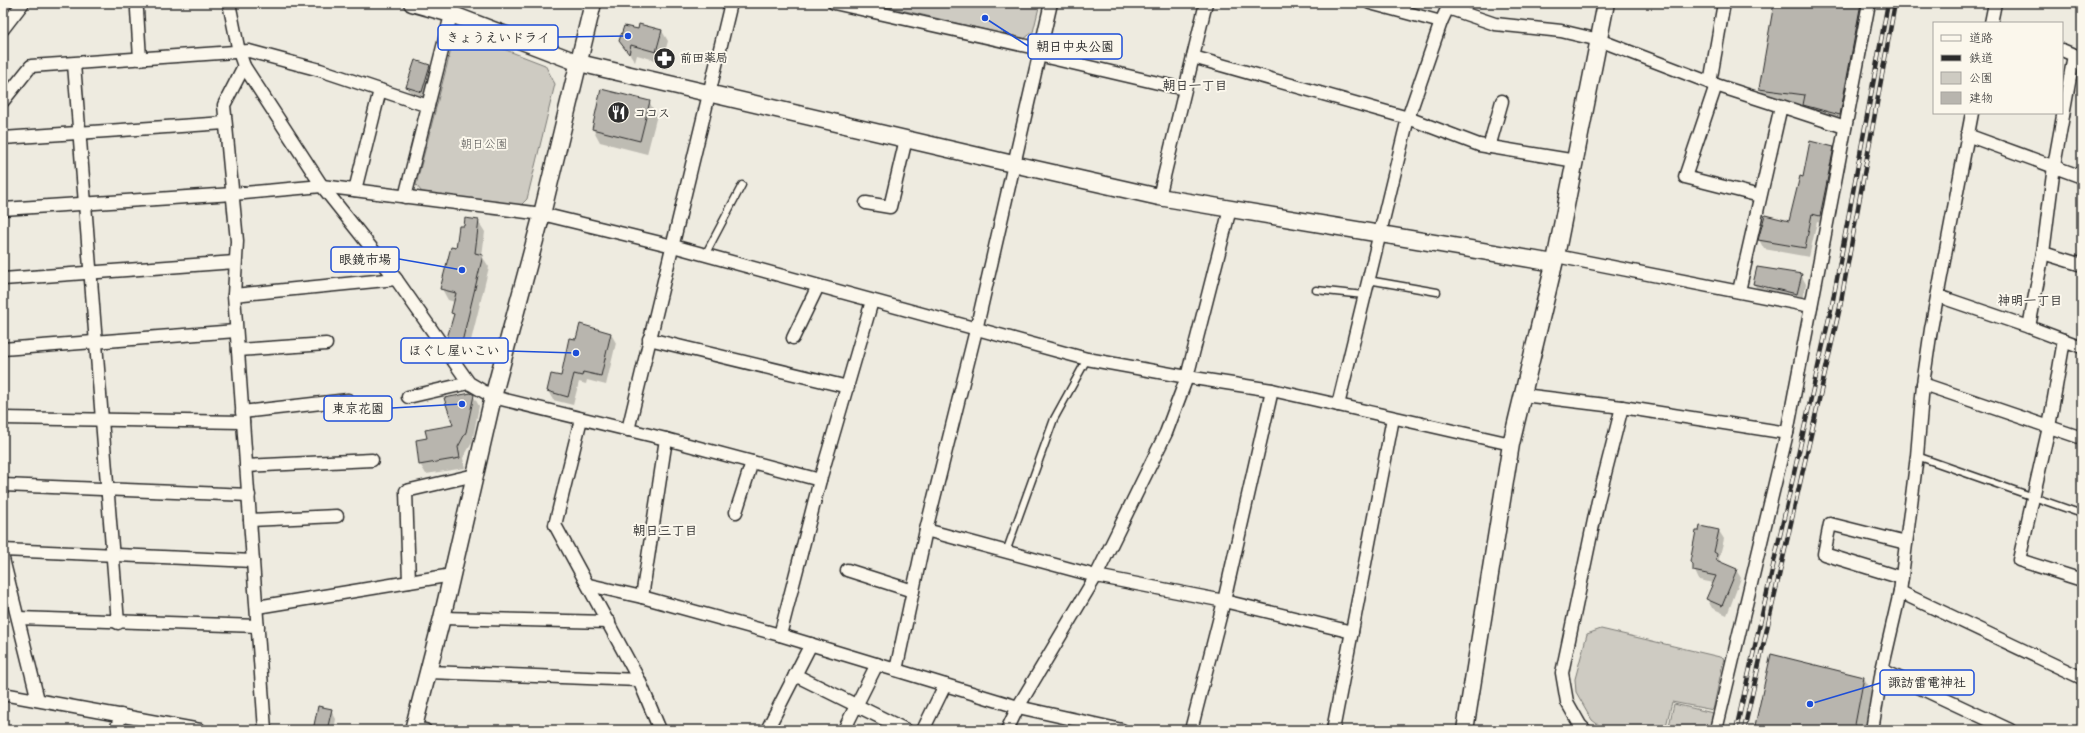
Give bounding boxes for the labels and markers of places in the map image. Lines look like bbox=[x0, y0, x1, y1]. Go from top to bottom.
callout: きょうえいドライ bbox=[438, 25, 558, 50]
callout: 朝日中央公園 bbox=[1028, 34, 1122, 59]
pharmacy icon: 前田薬局 bbox=[652, 45, 678, 71]
place label: 前田薬局 bbox=[680, 50, 728, 66]
restaurant icon: ココス bbox=[606, 100, 632, 126]
place label: ココス bbox=[634, 105, 670, 121]
callout: 眼鏡市場 bbox=[331, 247, 399, 272]
callout: ほぐし屋いこい bbox=[401, 338, 508, 363]
callout: 東京花園 bbox=[324, 396, 392, 421]
callout: 諏訪雷電神社 bbox=[1880, 670, 1974, 695]

